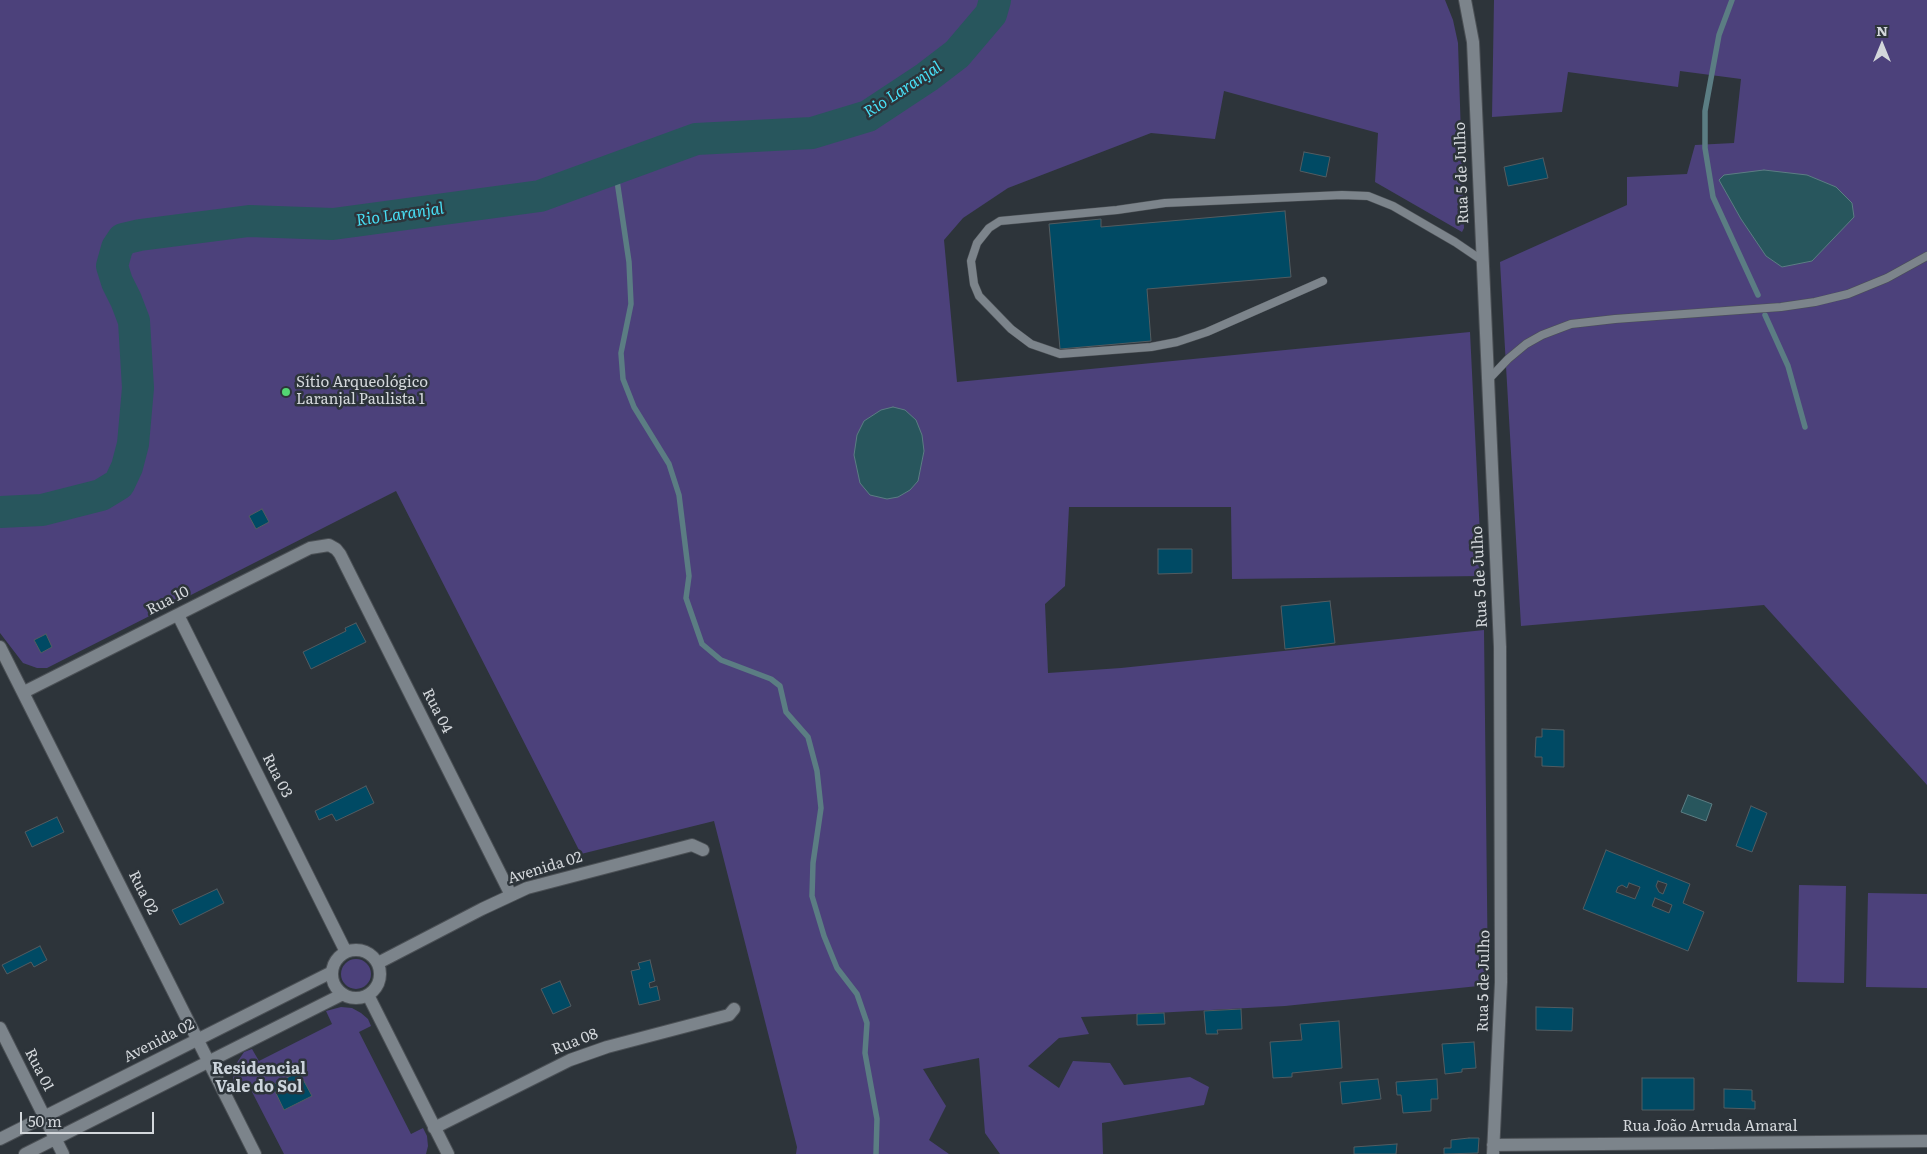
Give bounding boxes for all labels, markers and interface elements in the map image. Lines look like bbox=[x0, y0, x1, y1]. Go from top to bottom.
north arrow bbox=[1857, 20, 1907, 70]
text: N bbox=[1876, 20, 1888, 40]
water label: Rio Laranjal bbox=[861, 58, 945, 122]
street label: Rua 5 de Julho bbox=[1451, 122, 1473, 224]
water label: Rio Laranjal bbox=[355, 199, 445, 231]
place label: Sítio Arqueológico Laranjal Paulista 1 bbox=[296, 374, 428, 409]
marker: Sítio Arqueológico Laranjal Paulista 1 bbox=[280, 386, 292, 398]
street label: Rua 5 de Julho bbox=[1468, 525, 1492, 629]
street label: Rua 10 bbox=[144, 583, 192, 619]
street label: Rua 04 bbox=[418, 686, 456, 736]
street label: Rua 03 bbox=[258, 751, 296, 801]
street label: Avenida 02 bbox=[505, 848, 585, 888]
street label: Rua 02 bbox=[124, 868, 162, 918]
street label: Rua 5 de Julho bbox=[1474, 930, 1494, 1032]
street label: Avenida 02 bbox=[121, 1015, 197, 1067]
street label: Rua 08 bbox=[549, 1025, 601, 1059]
street label: Rua 01 bbox=[21, 1046, 57, 1094]
district label: Residencial Vale do Sol bbox=[212, 1059, 306, 1097]
scale bar bbox=[22, 1102, 156, 1134]
text: 50 m bbox=[28, 1109, 62, 1132]
street label: Rua João Arruda Amaral bbox=[1622, 1118, 1798, 1136]

